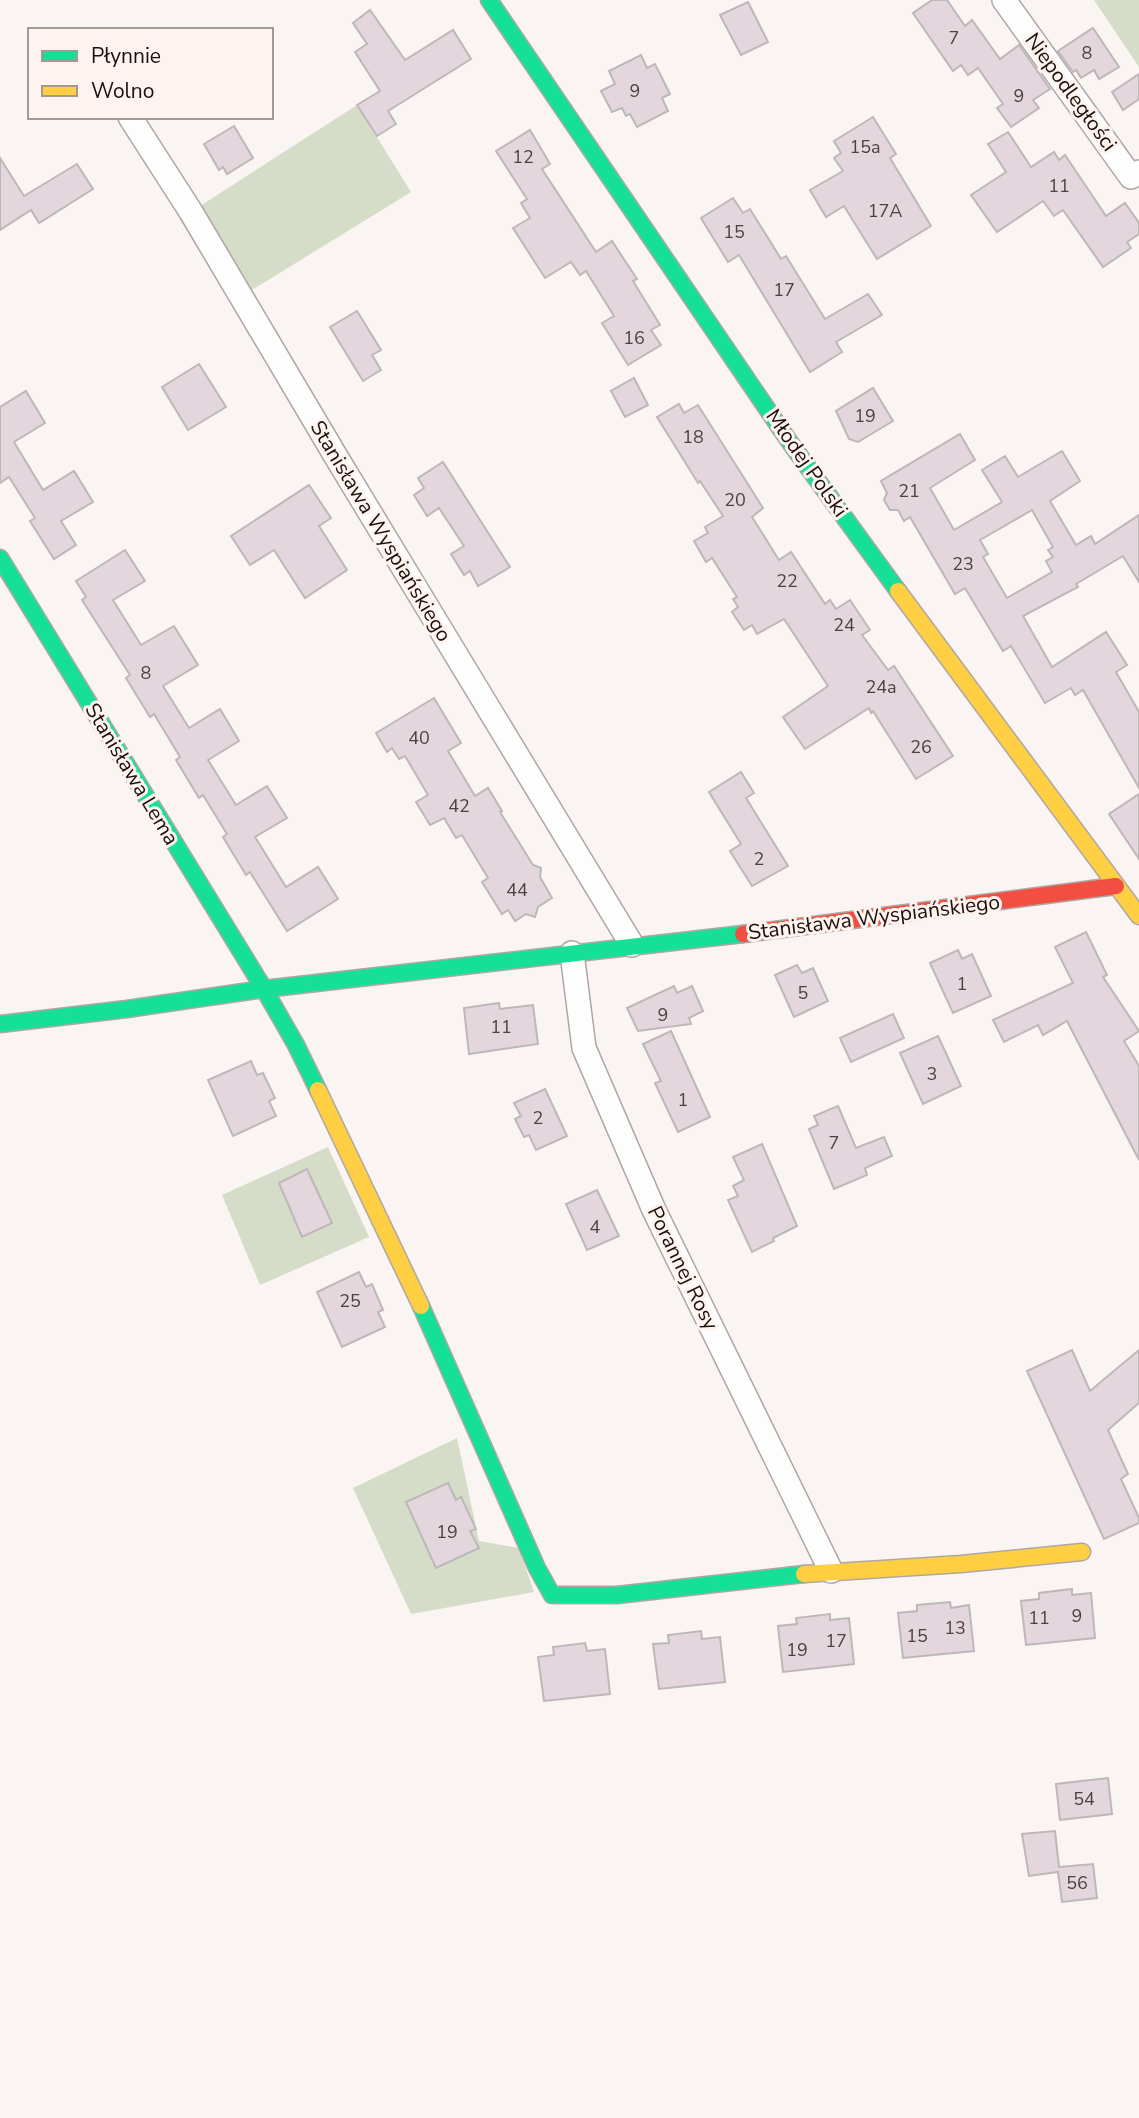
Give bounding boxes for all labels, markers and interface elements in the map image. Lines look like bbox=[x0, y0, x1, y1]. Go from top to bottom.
house number: 7 bbox=[949, 26, 959, 50]
street label: Niepodległości bbox=[1019, 27, 1123, 157]
legend bbox=[28, 28, 273, 119]
house number: 8 bbox=[1082, 41, 1092, 65]
text: Płynnie bbox=[91, 42, 161, 70]
text: Wolno bbox=[91, 77, 154, 105]
house number: 9 bbox=[630, 79, 640, 103]
house number: 9 bbox=[1014, 84, 1024, 108]
house number: 15a bbox=[849, 135, 881, 159]
house number: 12 bbox=[512, 145, 534, 169]
house number: 11 bbox=[1048, 174, 1070, 198]
house number: 17A bbox=[868, 199, 902, 223]
house number: 15 bbox=[723, 220, 745, 244]
house number: 17 bbox=[773, 278, 795, 302]
house number: 16 bbox=[623, 326, 645, 350]
street label: Młodej Polski bbox=[760, 404, 854, 522]
house number: 19 bbox=[854, 404, 876, 428]
street label: Stanisława Wyspiańskiego bbox=[304, 415, 458, 647]
house number: 18 bbox=[682, 425, 704, 449]
house number: 21 bbox=[898, 479, 920, 503]
house number: 20 bbox=[724, 488, 746, 512]
house number: 23 bbox=[952, 552, 974, 576]
house number: 22 bbox=[776, 569, 798, 593]
house number: 24 bbox=[833, 613, 855, 637]
house number: 8 bbox=[141, 661, 151, 685]
house number: 24a bbox=[865, 675, 897, 699]
street label: Stanisława Lema bbox=[79, 698, 185, 850]
house number: 40 bbox=[408, 726, 430, 750]
house number: 26 bbox=[910, 735, 932, 759]
house number: 42 bbox=[448, 794, 470, 818]
house number: 2 bbox=[754, 847, 764, 871]
house number: 44 bbox=[506, 878, 528, 902]
street label: Stanisława Wyspiańskiego bbox=[746, 888, 1002, 946]
house number: 1 bbox=[957, 972, 967, 996]
house number: 5 bbox=[798, 981, 808, 1005]
house number: 9 bbox=[658, 1003, 668, 1027]
house number: 11 bbox=[490, 1015, 512, 1039]
house number: 3 bbox=[927, 1062, 937, 1086]
house number: 1 bbox=[678, 1088, 688, 1112]
house number: 2 bbox=[533, 1106, 543, 1130]
house number: 7 bbox=[829, 1131, 839, 1155]
street label: Porannej Rosy bbox=[641, 1201, 725, 1335]
house number: 4 bbox=[590, 1215, 601, 1239]
house number: 25 bbox=[339, 1289, 361, 1313]
house number: 19 bbox=[436, 1520, 458, 1544]
house number: 9 bbox=[1072, 1604, 1082, 1628]
house number: 11 bbox=[1028, 1606, 1050, 1630]
house number: 13 bbox=[944, 1616, 966, 1640]
house number: 15 bbox=[906, 1624, 928, 1648]
house number: 17 bbox=[825, 1629, 847, 1653]
house number: 19 bbox=[786, 1638, 808, 1662]
house number: 54 bbox=[1073, 1787, 1095, 1811]
house number: 56 bbox=[1066, 1871, 1088, 1895]

